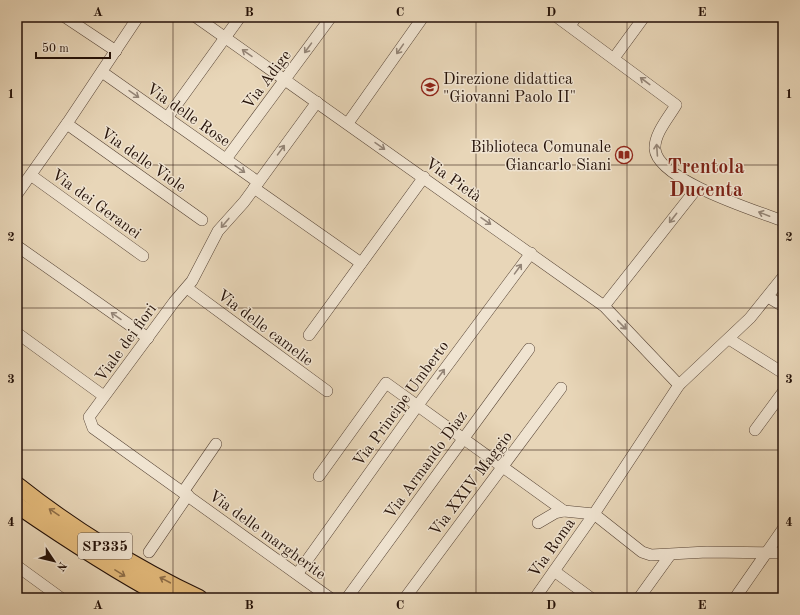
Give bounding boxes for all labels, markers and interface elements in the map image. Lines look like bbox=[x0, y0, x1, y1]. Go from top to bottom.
text: A bbox=[93, 6, 103, 19]
text: B bbox=[244, 6, 254, 19]
text: C bbox=[396, 6, 404, 19]
text: D bbox=[546, 6, 556, 19]
text: E bbox=[698, 6, 707, 19]
scale bar bbox=[36, 34, 110, 60]
text: 50 m bbox=[42, 42, 69, 55]
one-way arrow bbox=[304, 43, 312, 54]
one-way arrow bbox=[396, 43, 404, 54]
street label: Via Adige bbox=[240, 48, 295, 113]
one-way arrow bbox=[242, 49, 253, 57]
place label: Direzione didattica "Giovanni Paolo II" bbox=[443, 72, 576, 106]
school or university icon: Direzione didattica "Giovanni Paolo II" bbox=[420, 77, 440, 97]
one-way arrow bbox=[639, 77, 650, 85]
street label: Via delle Rose bbox=[143, 81, 233, 150]
text: 1 bbox=[7, 88, 15, 101]
text: 1 bbox=[785, 88, 793, 101]
one-way arrow bbox=[128, 90, 139, 98]
street label: Via delle Viole bbox=[97, 125, 188, 196]
place label: Biblioteca Comunale Giancarlo Siani bbox=[470, 140, 611, 174]
one-way arrow bbox=[374, 142, 385, 150]
one-way arrow bbox=[653, 144, 660, 157]
one-way arrow bbox=[277, 145, 285, 156]
library icon: Biblioteca Comunale Giancarlo Siani bbox=[614, 145, 634, 165]
street label: Via Pietà bbox=[422, 156, 484, 206]
district label: Trentola Ducenta bbox=[667, 158, 745, 201]
one-way arrow bbox=[234, 165, 245, 173]
street label: Via dei Geranei bbox=[48, 167, 144, 242]
one-way arrow bbox=[758, 209, 770, 217]
one-way arrow bbox=[669, 213, 678, 224]
one-way arrow bbox=[480, 217, 491, 225]
one-way arrow bbox=[221, 218, 230, 228]
text: 2 bbox=[7, 231, 15, 244]
text: 2 bbox=[785, 231, 793, 244]
one-way arrow bbox=[514, 264, 523, 275]
street label: Via delle camelie bbox=[214, 287, 316, 370]
street label: Viale dei fiori bbox=[93, 301, 160, 385]
one-way arrow bbox=[111, 312, 122, 320]
one-way arrow bbox=[617, 320, 627, 330]
street label: Via Principe Umberto bbox=[351, 338, 453, 470]
one-way arrow bbox=[437, 368, 445, 379]
text: 3 bbox=[7, 373, 15, 386]
text: 3 bbox=[785, 373, 793, 386]
street label: Via Armando Diaz bbox=[382, 408, 471, 522]
street label: Via XXIV Maggio bbox=[427, 429, 516, 539]
street label: Via delle margherite bbox=[205, 488, 328, 583]
one-way arrow bbox=[49, 508, 60, 516]
street label: Via Roma bbox=[526, 515, 579, 581]
text: 4 bbox=[7, 516, 15, 529]
text: 4 bbox=[785, 516, 793, 529]
road number: SP335 bbox=[78, 533, 132, 559]
north arrow bbox=[34, 541, 74, 581]
text: N bbox=[54, 559, 68, 573]
one-way arrow bbox=[114, 568, 125, 577]
one-way arrow bbox=[159, 576, 171, 584]
text: A bbox=[93, 599, 103, 612]
text: B bbox=[244, 599, 254, 612]
text: C bbox=[396, 599, 404, 612]
text: D bbox=[546, 599, 556, 612]
text: E bbox=[698, 599, 707, 612]

